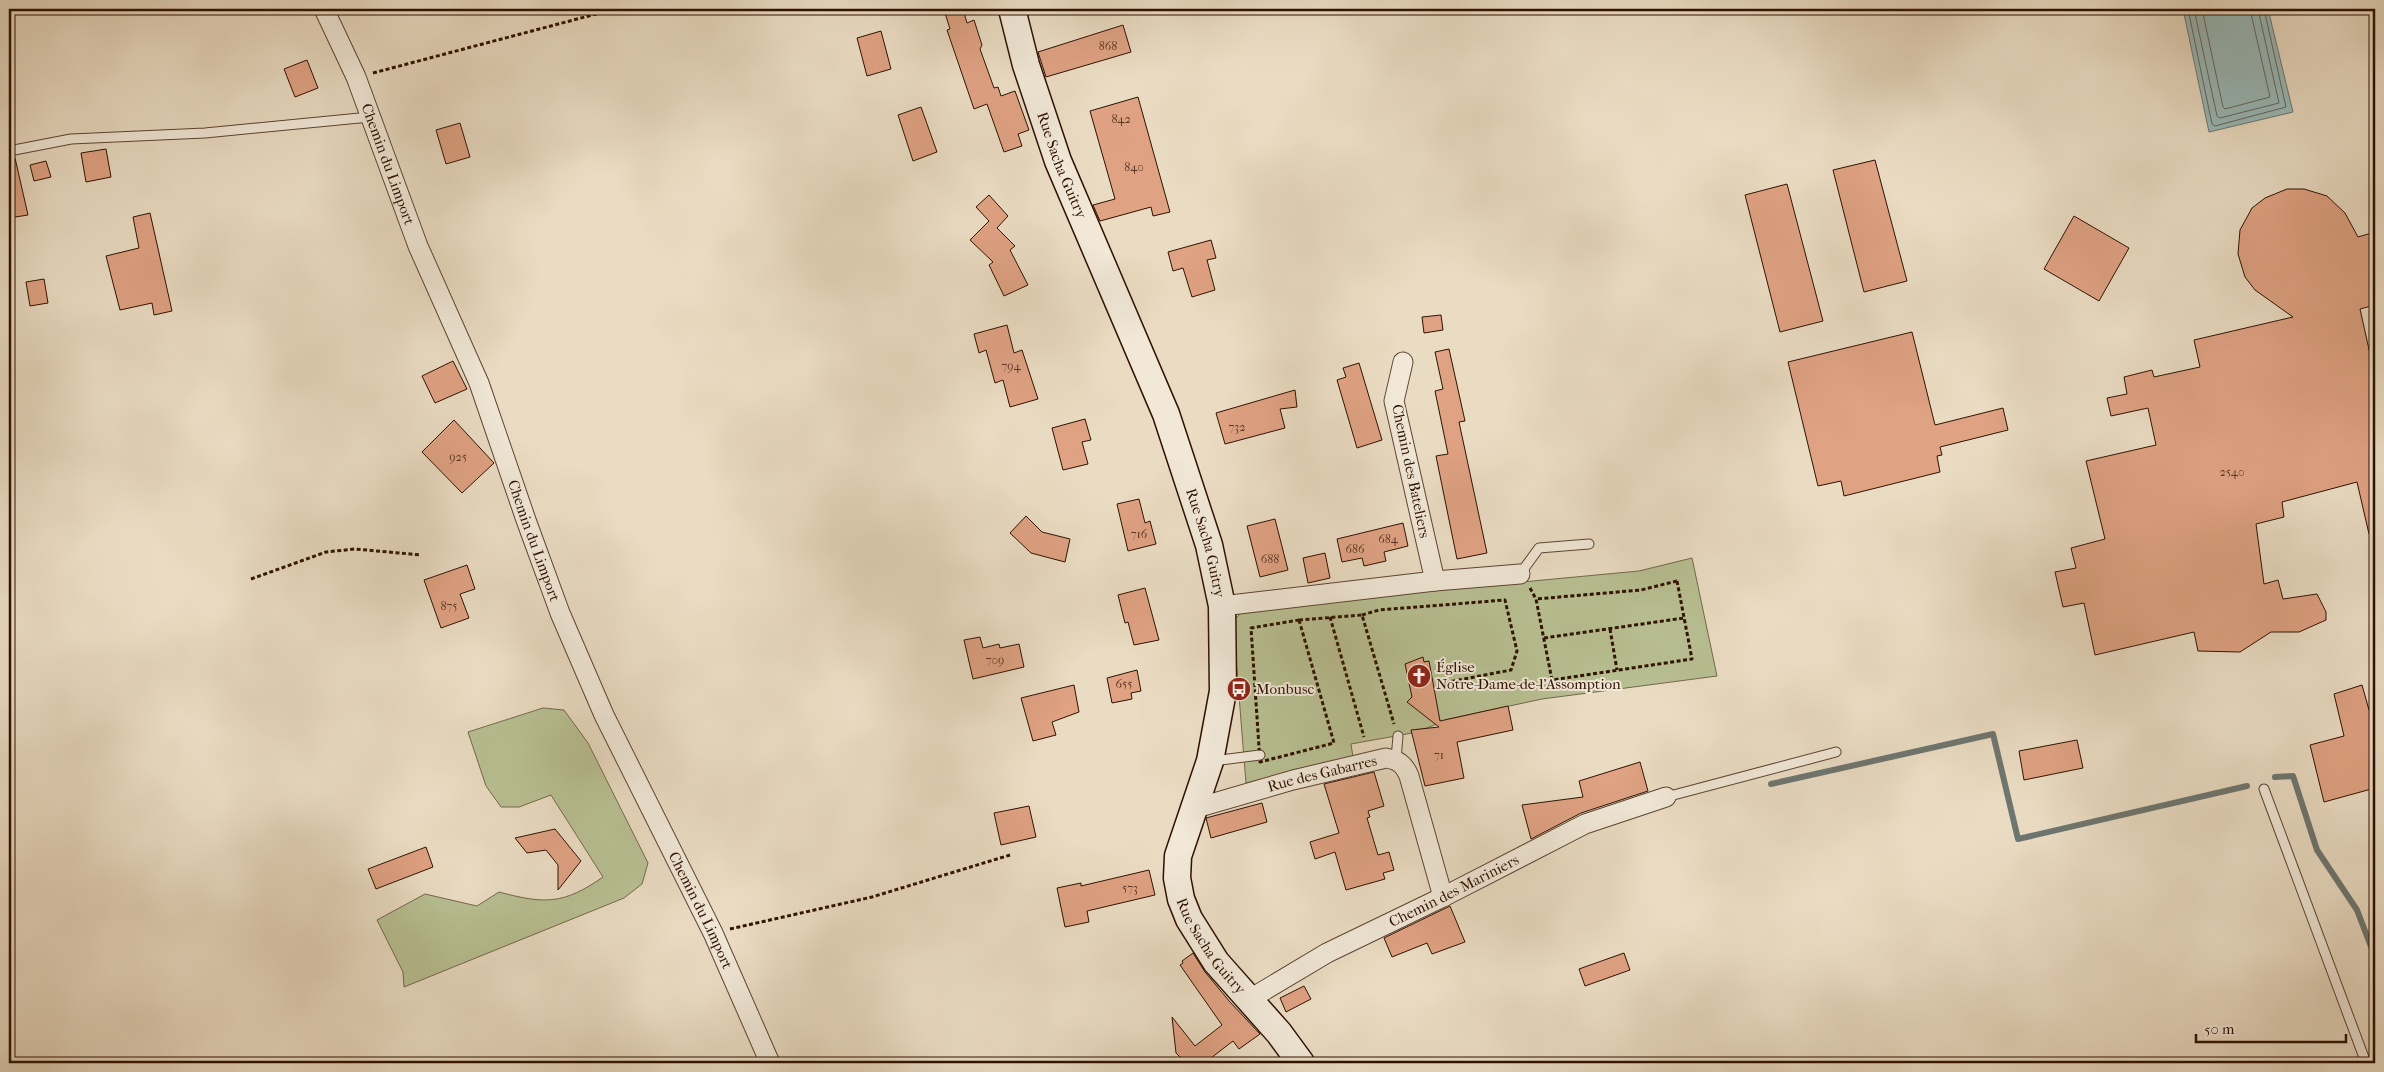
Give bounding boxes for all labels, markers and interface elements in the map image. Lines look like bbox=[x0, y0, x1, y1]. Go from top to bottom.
house number: 868 bbox=[1099, 39, 1117, 53]
street label: Chemin du Limport bbox=[357, 101, 419, 228]
street label: Rue Sacha Guitry bbox=[1033, 109, 1091, 222]
house number: 842 bbox=[1111, 112, 1131, 126]
house number: 840 bbox=[1124, 160, 1144, 174]
house number: 794 bbox=[1001, 359, 1021, 373]
street label: Chemin des Bateliers bbox=[1388, 402, 1434, 540]
house number: 732 bbox=[1229, 420, 1245, 434]
house number: 925 bbox=[449, 450, 467, 464]
house number: 2540 bbox=[2219, 465, 2245, 479]
street label: Chemin du Limport bbox=[504, 477, 564, 604]
street label: Rue Sacha Guitry bbox=[1182, 486, 1229, 600]
house number: 716 bbox=[1131, 527, 1148, 541]
house number: 684 bbox=[1378, 532, 1399, 546]
house number: 686 bbox=[1345, 542, 1365, 556]
house number: 688 bbox=[1261, 552, 1279, 566]
house number: 875 bbox=[440, 599, 458, 613]
house number: 709 bbox=[986, 653, 1004, 667]
place label: Église Notre-Dame-de-l'Assomption bbox=[1436, 658, 1621, 693]
church icon: Église Notre-Dame-de-l'Assomption bbox=[1406, 663, 1432, 689]
bus stop icon: Monbusc bbox=[1226, 676, 1252, 702]
house number: 655 bbox=[1116, 677, 1132, 691]
place label: Monbusc bbox=[1256, 680, 1314, 698]
house number: 71 bbox=[1434, 748, 1444, 762]
street label: Rue des Gabarres bbox=[1265, 751, 1379, 796]
street label: Chemin du Limport bbox=[665, 849, 737, 972]
street label: Chemin des Mariniers bbox=[1386, 850, 1522, 931]
house number: 573 bbox=[1122, 881, 1138, 895]
street label: Rue Sacha Guitry bbox=[1172, 895, 1250, 999]
scale bar bbox=[2196, 1012, 2346, 1044]
text: 50 m bbox=[2204, 1020, 2235, 1038]

